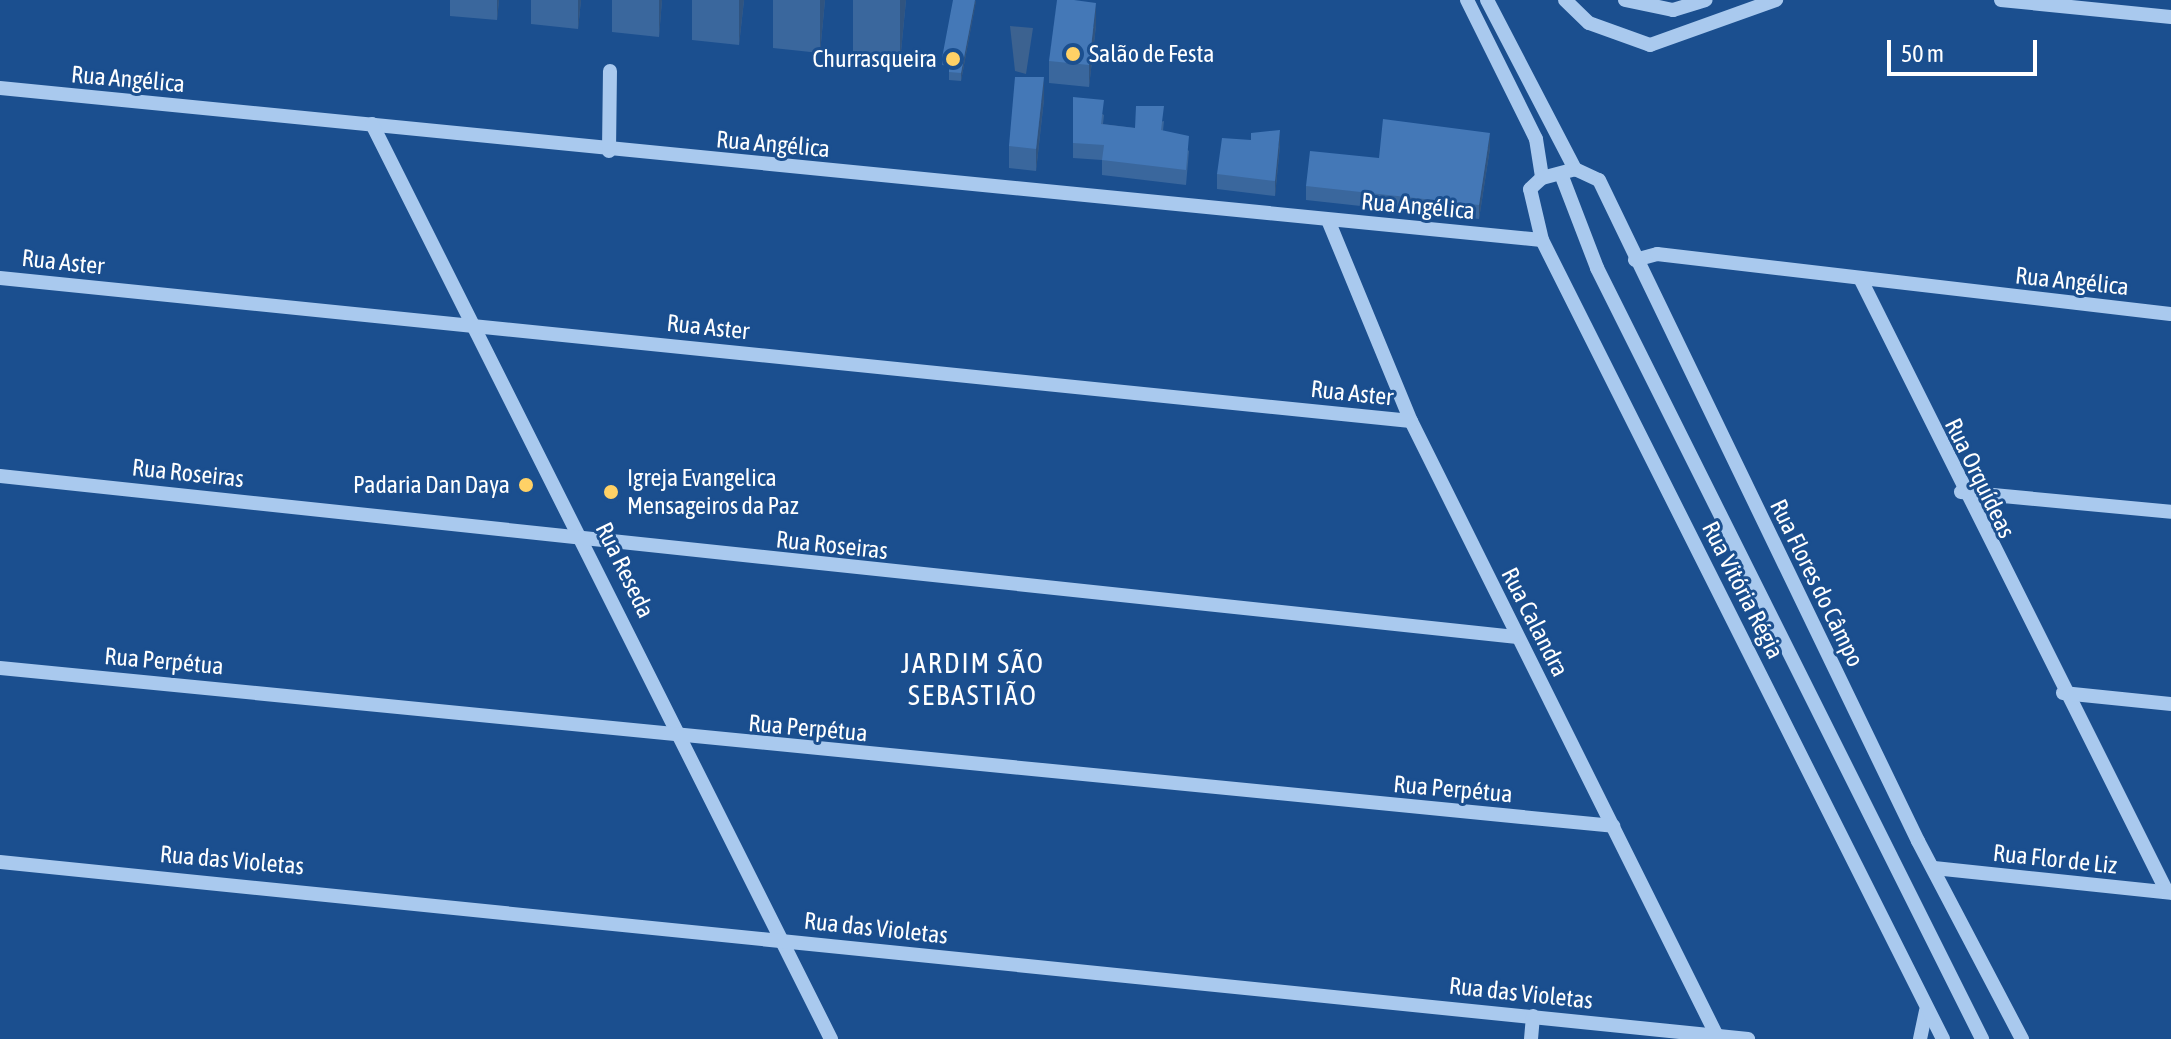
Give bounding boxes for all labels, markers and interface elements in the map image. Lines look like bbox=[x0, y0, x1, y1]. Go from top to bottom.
scale bar bbox=[1891, 24, 2041, 74]
place label: Salão de Festa bbox=[1089, 40, 1215, 68]
text: 50 m bbox=[1901, 40, 1944, 67]
place label: Churrasqueira bbox=[813, 45, 937, 73]
marker: Salão de Festa bbox=[1064, 45, 1082, 63]
marker: Churrasqueira bbox=[944, 50, 962, 68]
street label: Rua Angélica bbox=[70, 60, 186, 98]
street label: Rua Angélica bbox=[715, 125, 831, 163]
street label: Rua Angélica bbox=[1360, 187, 1476, 225]
street label: Rua Aster bbox=[20, 243, 106, 281]
street label: Rua Angélica bbox=[2014, 261, 2130, 301]
street label: Rua Aster bbox=[665, 308, 751, 346]
street label: Rua Aster bbox=[1309, 374, 1395, 412]
street label: Rua Orquídeas bbox=[1939, 413, 2021, 543]
street label: Rua Roseiras bbox=[131, 453, 245, 493]
place label: Igreja Evangelica Mensageiros da Paz bbox=[627, 464, 799, 520]
place label: Padaria Dan Daya bbox=[353, 471, 510, 499]
marker: Padaria Dan Daya bbox=[517, 476, 535, 494]
marker: Igreja Evangelica Mensageiros da Paz bbox=[602, 483, 620, 501]
street label: Rua Flores do Câmpo bbox=[1764, 495, 1870, 671]
street label: Rua Vitória Régia bbox=[1696, 517, 1790, 663]
street label: Rua Reseda bbox=[590, 518, 660, 622]
street label: Rua Roseiras bbox=[775, 525, 889, 565]
street label: Rua Calandra bbox=[1495, 563, 1575, 681]
street label: Rua Perpétua bbox=[103, 641, 225, 681]
district label: JARDIM SÃO SEBASTIÃO bbox=[901, 646, 1045, 712]
street label: Rua Perpétua bbox=[747, 708, 869, 748]
street label: Rua Perpétua bbox=[1392, 769, 1514, 809]
street label: Rua Flor de Liz bbox=[1992, 838, 2118, 880]
street label: Rua das Violetas bbox=[159, 839, 305, 881]
street label: Rua das Violetas bbox=[803, 906, 949, 950]
street label: Rua das Violetas bbox=[1448, 971, 1594, 1015]

